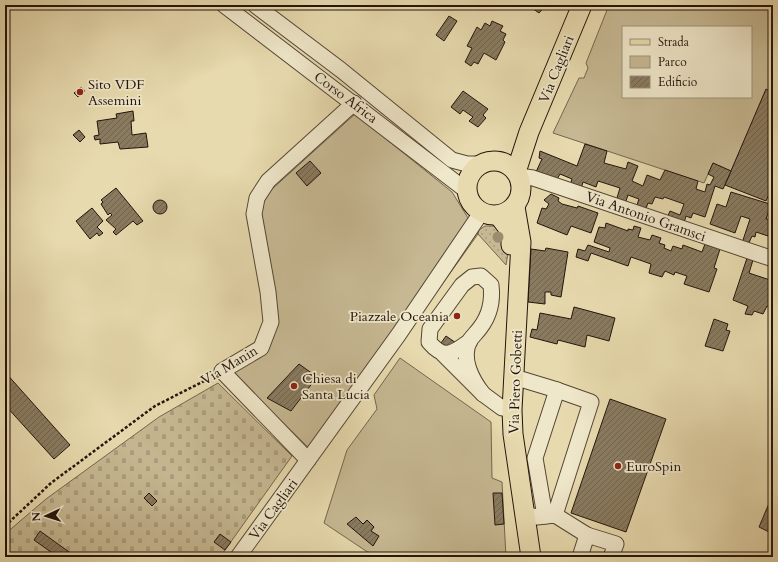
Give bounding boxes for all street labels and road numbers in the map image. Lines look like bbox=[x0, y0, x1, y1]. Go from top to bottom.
street label: Via Cagliari bbox=[534, 33, 579, 106]
street label: Corso Africa bbox=[310, 67, 381, 128]
street label: Via Antonio Gramsci bbox=[583, 187, 709, 246]
street label: Via Piero Gobetti bbox=[504, 329, 527, 434]
street label: Via Manin bbox=[197, 341, 261, 390]
street label: Via Cagliari bbox=[245, 475, 302, 544]

